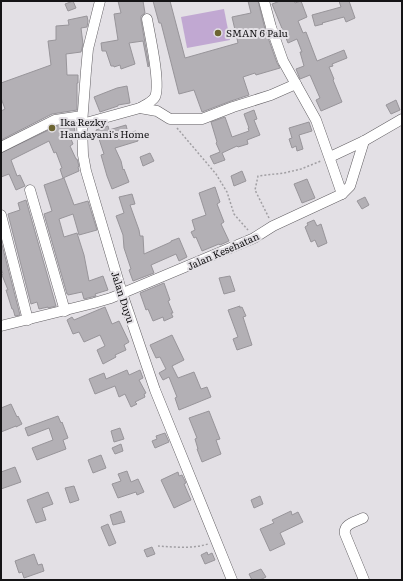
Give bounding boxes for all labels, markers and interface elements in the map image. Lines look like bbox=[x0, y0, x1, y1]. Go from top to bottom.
place label: SMAN 6 Palu bbox=[226, 25, 289, 40]
marker: SMAN 6 Palu bbox=[213, 28, 223, 38]
place label: Ika Rezky Handayani's Home bbox=[60, 114, 149, 141]
marker: Ika Rezky Handayani's Home bbox=[47, 123, 57, 133]
street label: Jalan Kesehatan bbox=[184, 228, 262, 273]
street label: Jalan Duyu bbox=[108, 269, 139, 325]

